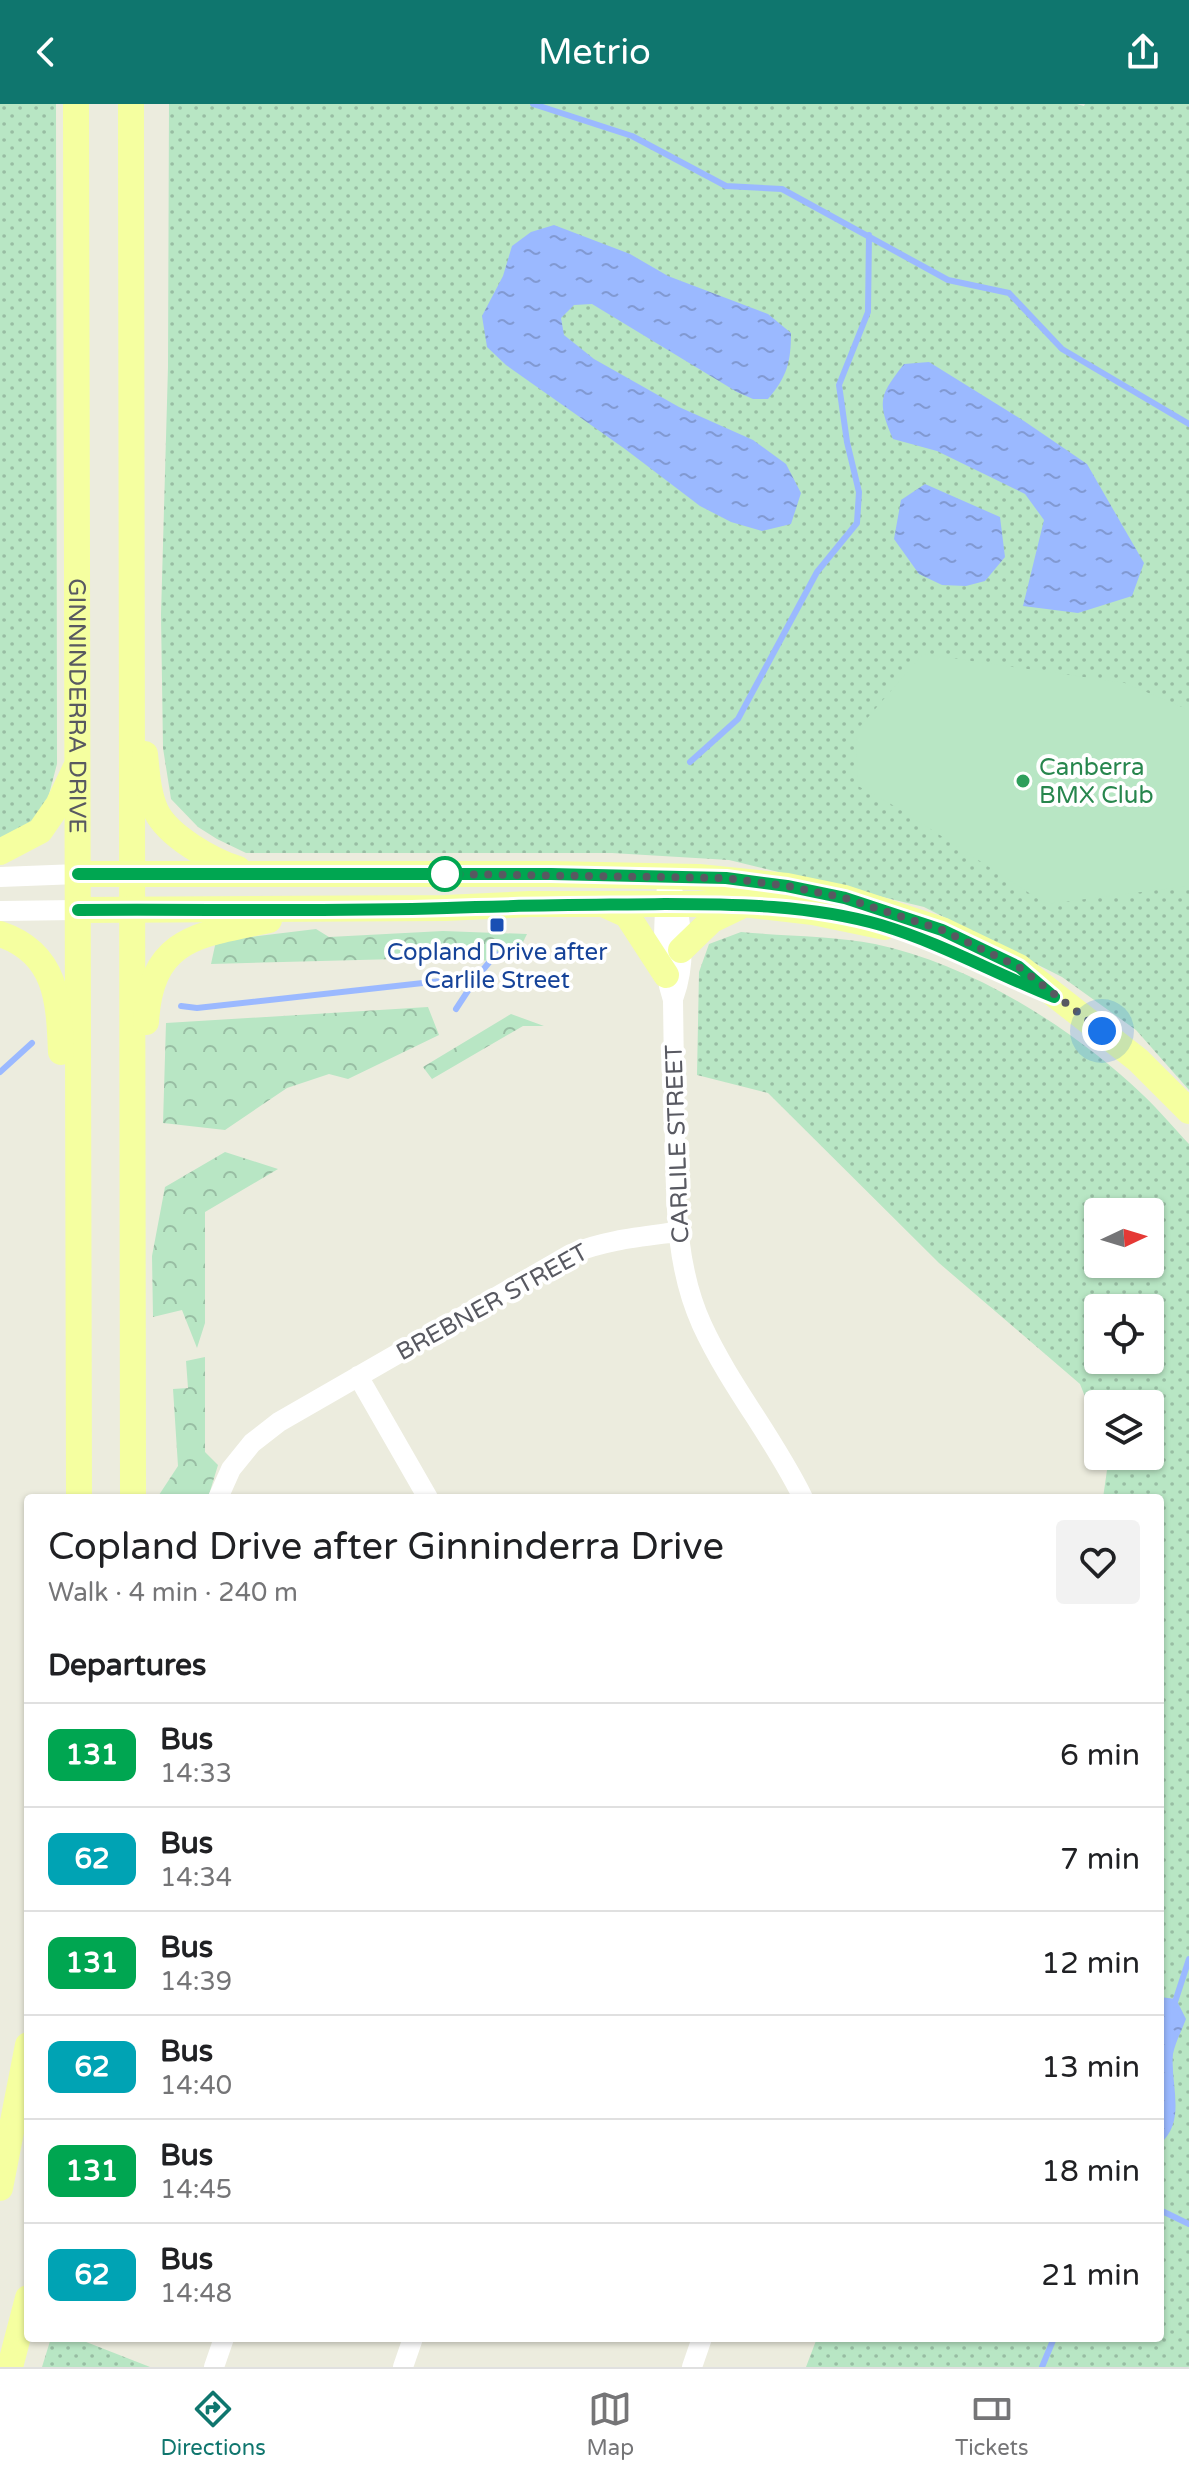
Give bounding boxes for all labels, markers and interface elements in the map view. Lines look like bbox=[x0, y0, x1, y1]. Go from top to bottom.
icon: back bbox=[24, 30, 68, 74]
icon: share bbox=[1121, 30, 1165, 74]
text: Metrio bbox=[538, 31, 651, 74]
street label: GINNINDERRA DRIVE bbox=[62, 578, 92, 834]
place label: Canberra BMX Club bbox=[1039, 753, 1154, 810]
marker: Canberra BMX Club bbox=[1014, 772, 1032, 790]
unlabelled marker bbox=[428, 857, 462, 891]
marker: Copland Drive after Carlile Street bbox=[488, 916, 506, 934]
place label: Copland Drive after Carlile Street bbox=[387, 938, 608, 995]
your location bbox=[1082, 1011, 1122, 1051]
street label: CARLILE STREET bbox=[660, 1044, 695, 1244]
north arrow bbox=[1084, 1198, 1164, 1278]
map controls bbox=[1084, 1198, 1164, 1470]
street label: BREBNER STREET bbox=[391, 1238, 593, 1367]
button: locate bbox=[1084, 1294, 1164, 1374]
button: layers bbox=[1084, 1390, 1164, 1470]
button: heart bbox=[1056, 1520, 1140, 1604]
text: Copland Drive after Ginninderra Drive bbox=[48, 1524, 724, 1570]
text: Walk · 4 min · 240 m bbox=[48, 1577, 298, 1608]
text: Departures bbox=[48, 1647, 206, 1684]
text: Bus bbox=[160, 1721, 213, 1758]
text: 6 min bbox=[1060, 1737, 1140, 1774]
text: 131 bbox=[66, 1738, 118, 1772]
text: 14:33 bbox=[160, 1758, 232, 1789]
text: Bus bbox=[160, 1825, 213, 1862]
text: 7 min bbox=[1060, 1841, 1140, 1878]
text: 62 bbox=[74, 1842, 110, 1876]
text: 14:34 bbox=[160, 1862, 232, 1893]
text: Bus bbox=[160, 1929, 213, 1966]
text: 12 min bbox=[1041, 1945, 1140, 1982]
text: 131 bbox=[66, 1946, 118, 1980]
text: 14:39 bbox=[160, 1966, 232, 1997]
text: Bus bbox=[160, 2033, 213, 2070]
text: 13 min bbox=[1041, 2049, 1140, 2086]
text: 62 bbox=[74, 2050, 110, 2084]
text: 14:40 bbox=[160, 2070, 232, 2101]
text: Bus bbox=[160, 2137, 213, 2174]
text: 18 min bbox=[1041, 2153, 1140, 2190]
text: 131 bbox=[66, 2154, 118, 2188]
text: 14:45 bbox=[160, 2174, 232, 2205]
text: Bus bbox=[160, 2241, 213, 2278]
text: 21 min bbox=[1041, 2257, 1140, 2294]
text: 62 bbox=[74, 2258, 110, 2292]
text: 14:48 bbox=[160, 2278, 232, 2309]
tab: Directions bbox=[160, 2387, 266, 2461]
tab: Map bbox=[587, 2387, 634, 2461]
tab: Tickets bbox=[955, 2387, 1029, 2461]

